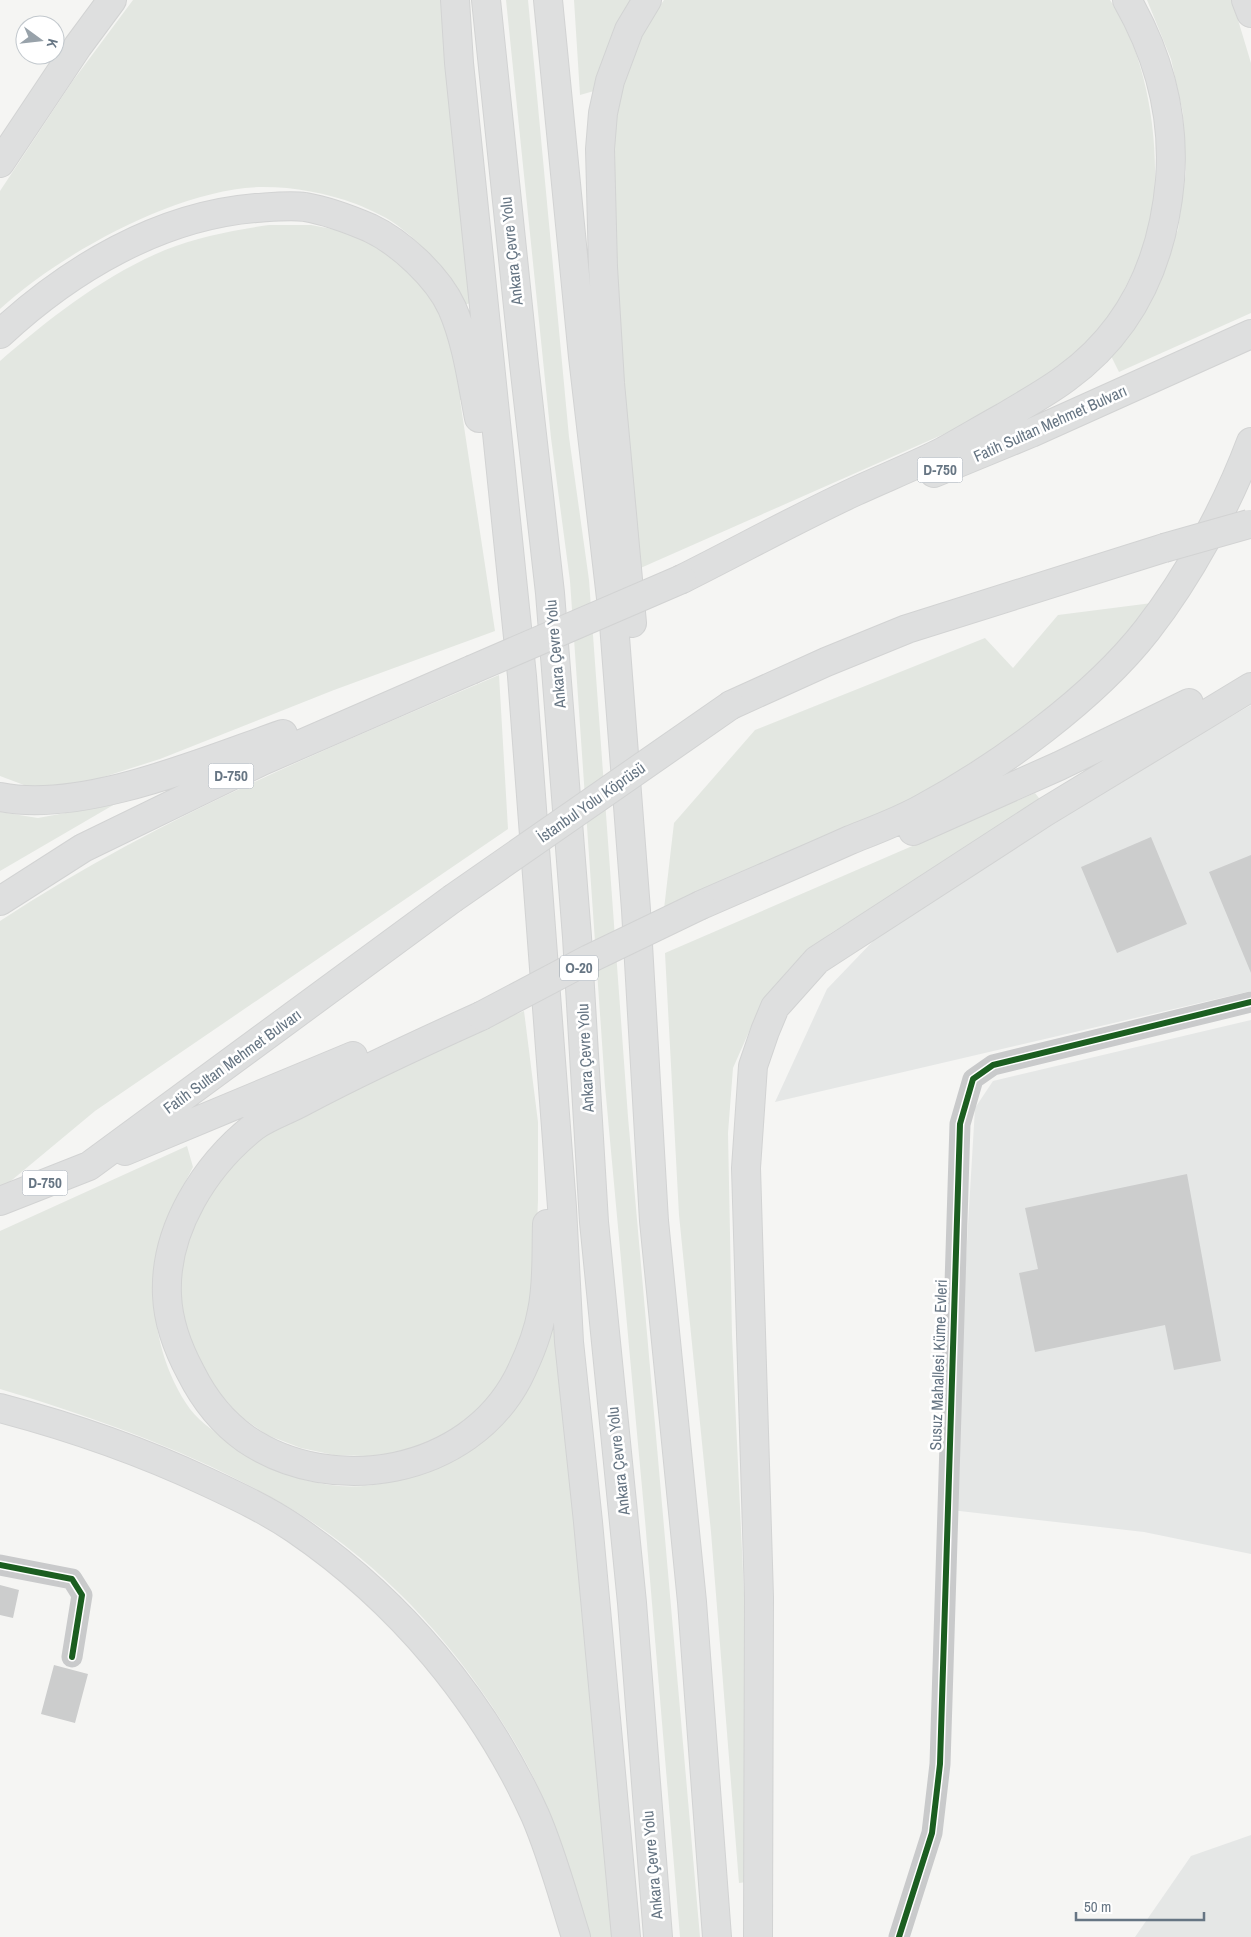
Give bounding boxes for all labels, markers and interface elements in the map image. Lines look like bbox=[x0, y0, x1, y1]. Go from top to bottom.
north arrow bbox=[15, 15, 65, 65]
text: K bbox=[43, 37, 62, 50]
street label: Ankara Çevre Yolu bbox=[494, 196, 528, 307]
street label: Fatih Sultan Mehmet Bulvarı bbox=[970, 379, 1130, 467]
road number: D-750 bbox=[918, 458, 962, 482]
street label: Ankara Çevre Yolu bbox=[539, 599, 571, 710]
street label: İstanbul Yolu Köprüsü bbox=[533, 757, 649, 847]
road number: D-750 bbox=[208, 764, 254, 788]
road number: O-20 bbox=[560, 956, 598, 980]
street label: Fatih Sultan Mehmet Bulvarı bbox=[159, 1003, 305, 1119]
street label: Ankara Çevre Yolu bbox=[571, 1003, 599, 1114]
road number: D-750 bbox=[22, 1170, 68, 1196]
street label: Susuz Mahallesi Küme Evleri bbox=[924, 1279, 952, 1451]
street label: Ankara Çevre Yolu bbox=[601, 1406, 635, 1517]
street label: Ankara Çevre Yolu bbox=[636, 1810, 668, 1921]
scale bar bbox=[1076, 1890, 1204, 1922]
text: 50 m bbox=[1084, 1896, 1111, 1917]

